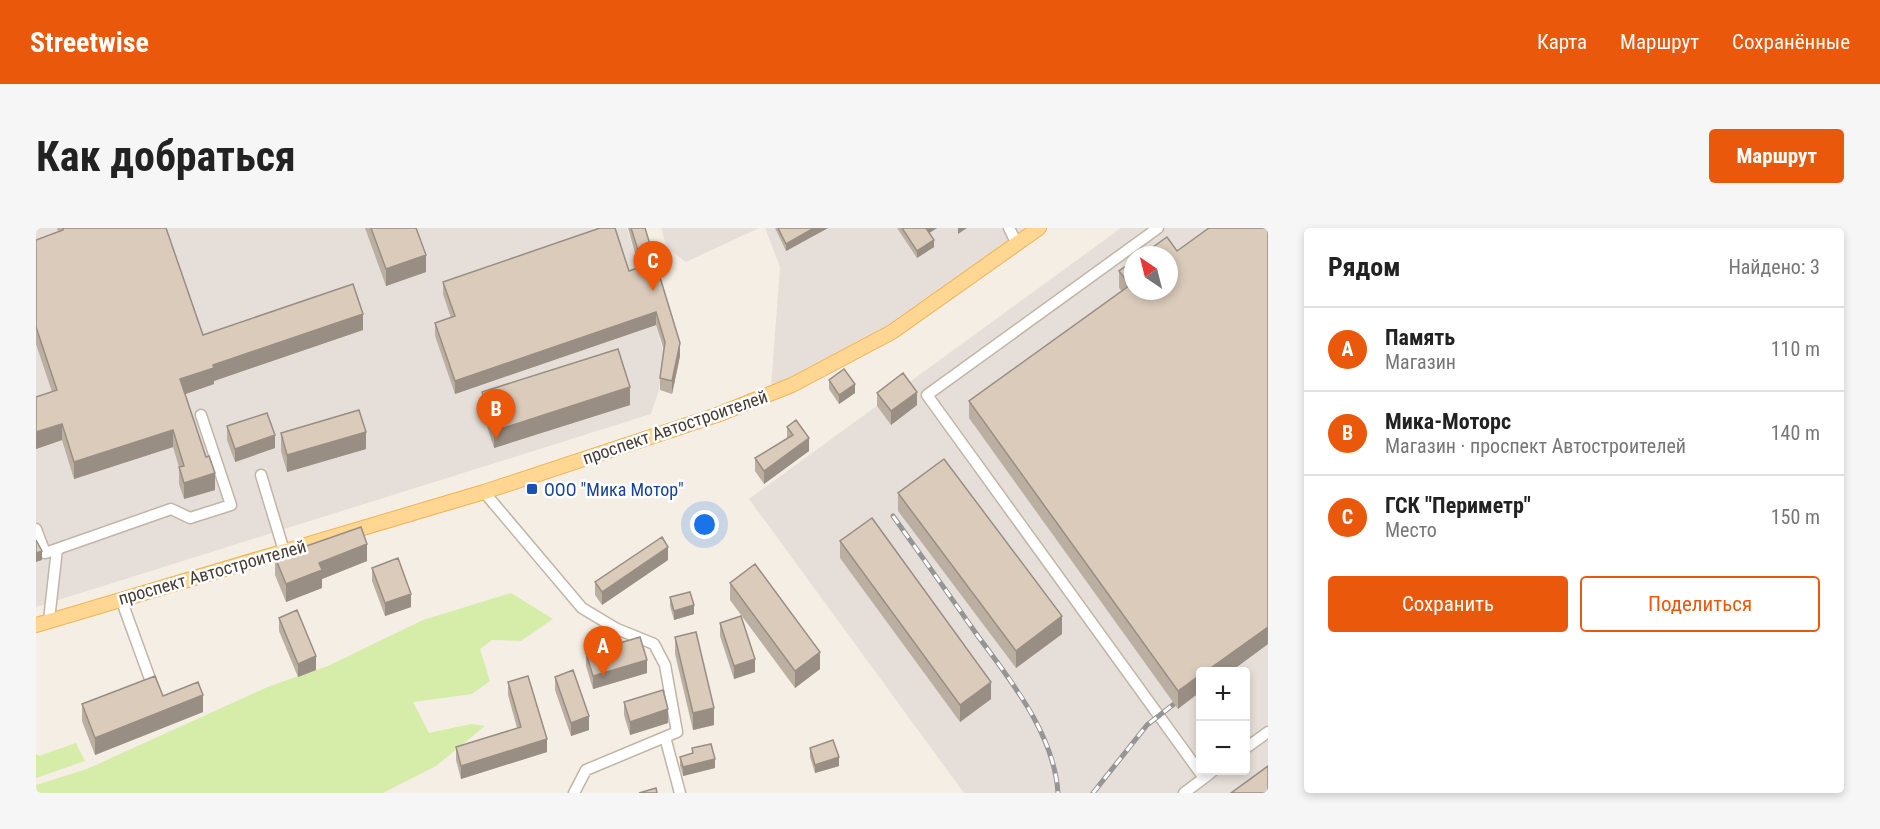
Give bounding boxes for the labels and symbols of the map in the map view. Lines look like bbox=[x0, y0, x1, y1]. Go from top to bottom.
pin: C bbox=[634, 242, 672, 291]
north arrow bbox=[1124, 246, 1178, 300]
street label: проспект Автостроителей bbox=[580, 385, 770, 469]
pin: B bbox=[476, 390, 516, 439]
place label: ООО "Мика Мотор" bbox=[544, 479, 684, 500]
marker: ООО "Мика Мотор" bbox=[525, 482, 539, 496]
your location bbox=[690, 510, 719, 539]
street label: проспект Автостроителей bbox=[116, 535, 308, 609]
pin: A bbox=[584, 626, 622, 676]

